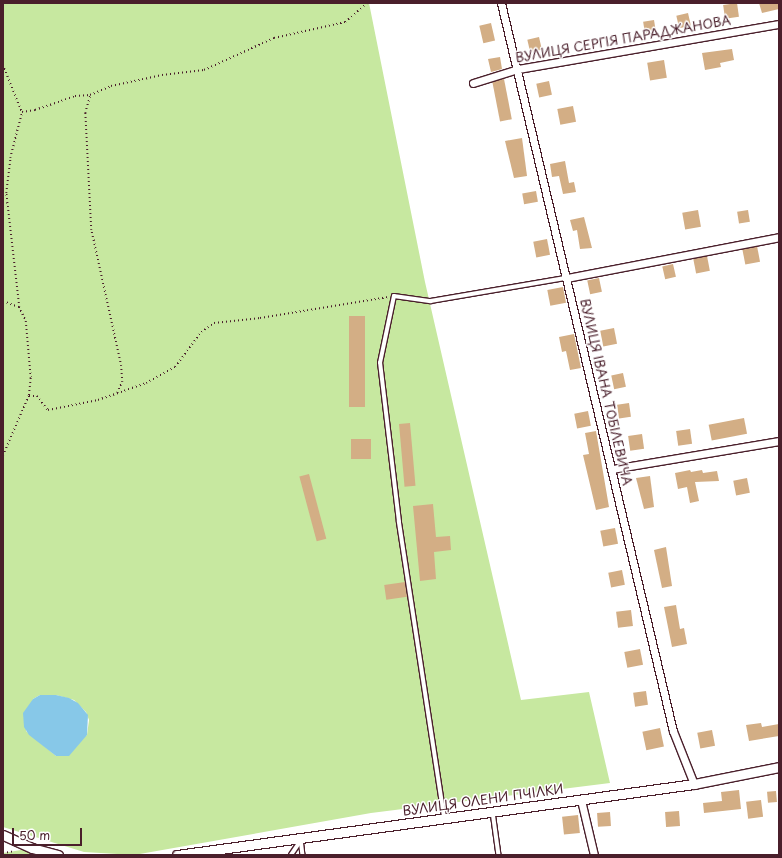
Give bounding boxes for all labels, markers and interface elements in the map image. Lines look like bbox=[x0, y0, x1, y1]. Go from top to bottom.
street label: ВУЛИЦЯ СЕРГІЯ ПАРАДЖАНОВА bbox=[513, 12, 733, 66]
street label: ВУЛИЦЯ ІВАНА ТОБІЛЕВИЧА bbox=[577, 297, 635, 487]
street label: ВУЛИЦЯ ОЛЕНИ ПЧІЛКИ bbox=[401, 781, 565, 819]
scale bar bbox=[14, 820, 84, 846]
text: 50 m bbox=[19, 826, 50, 844]

